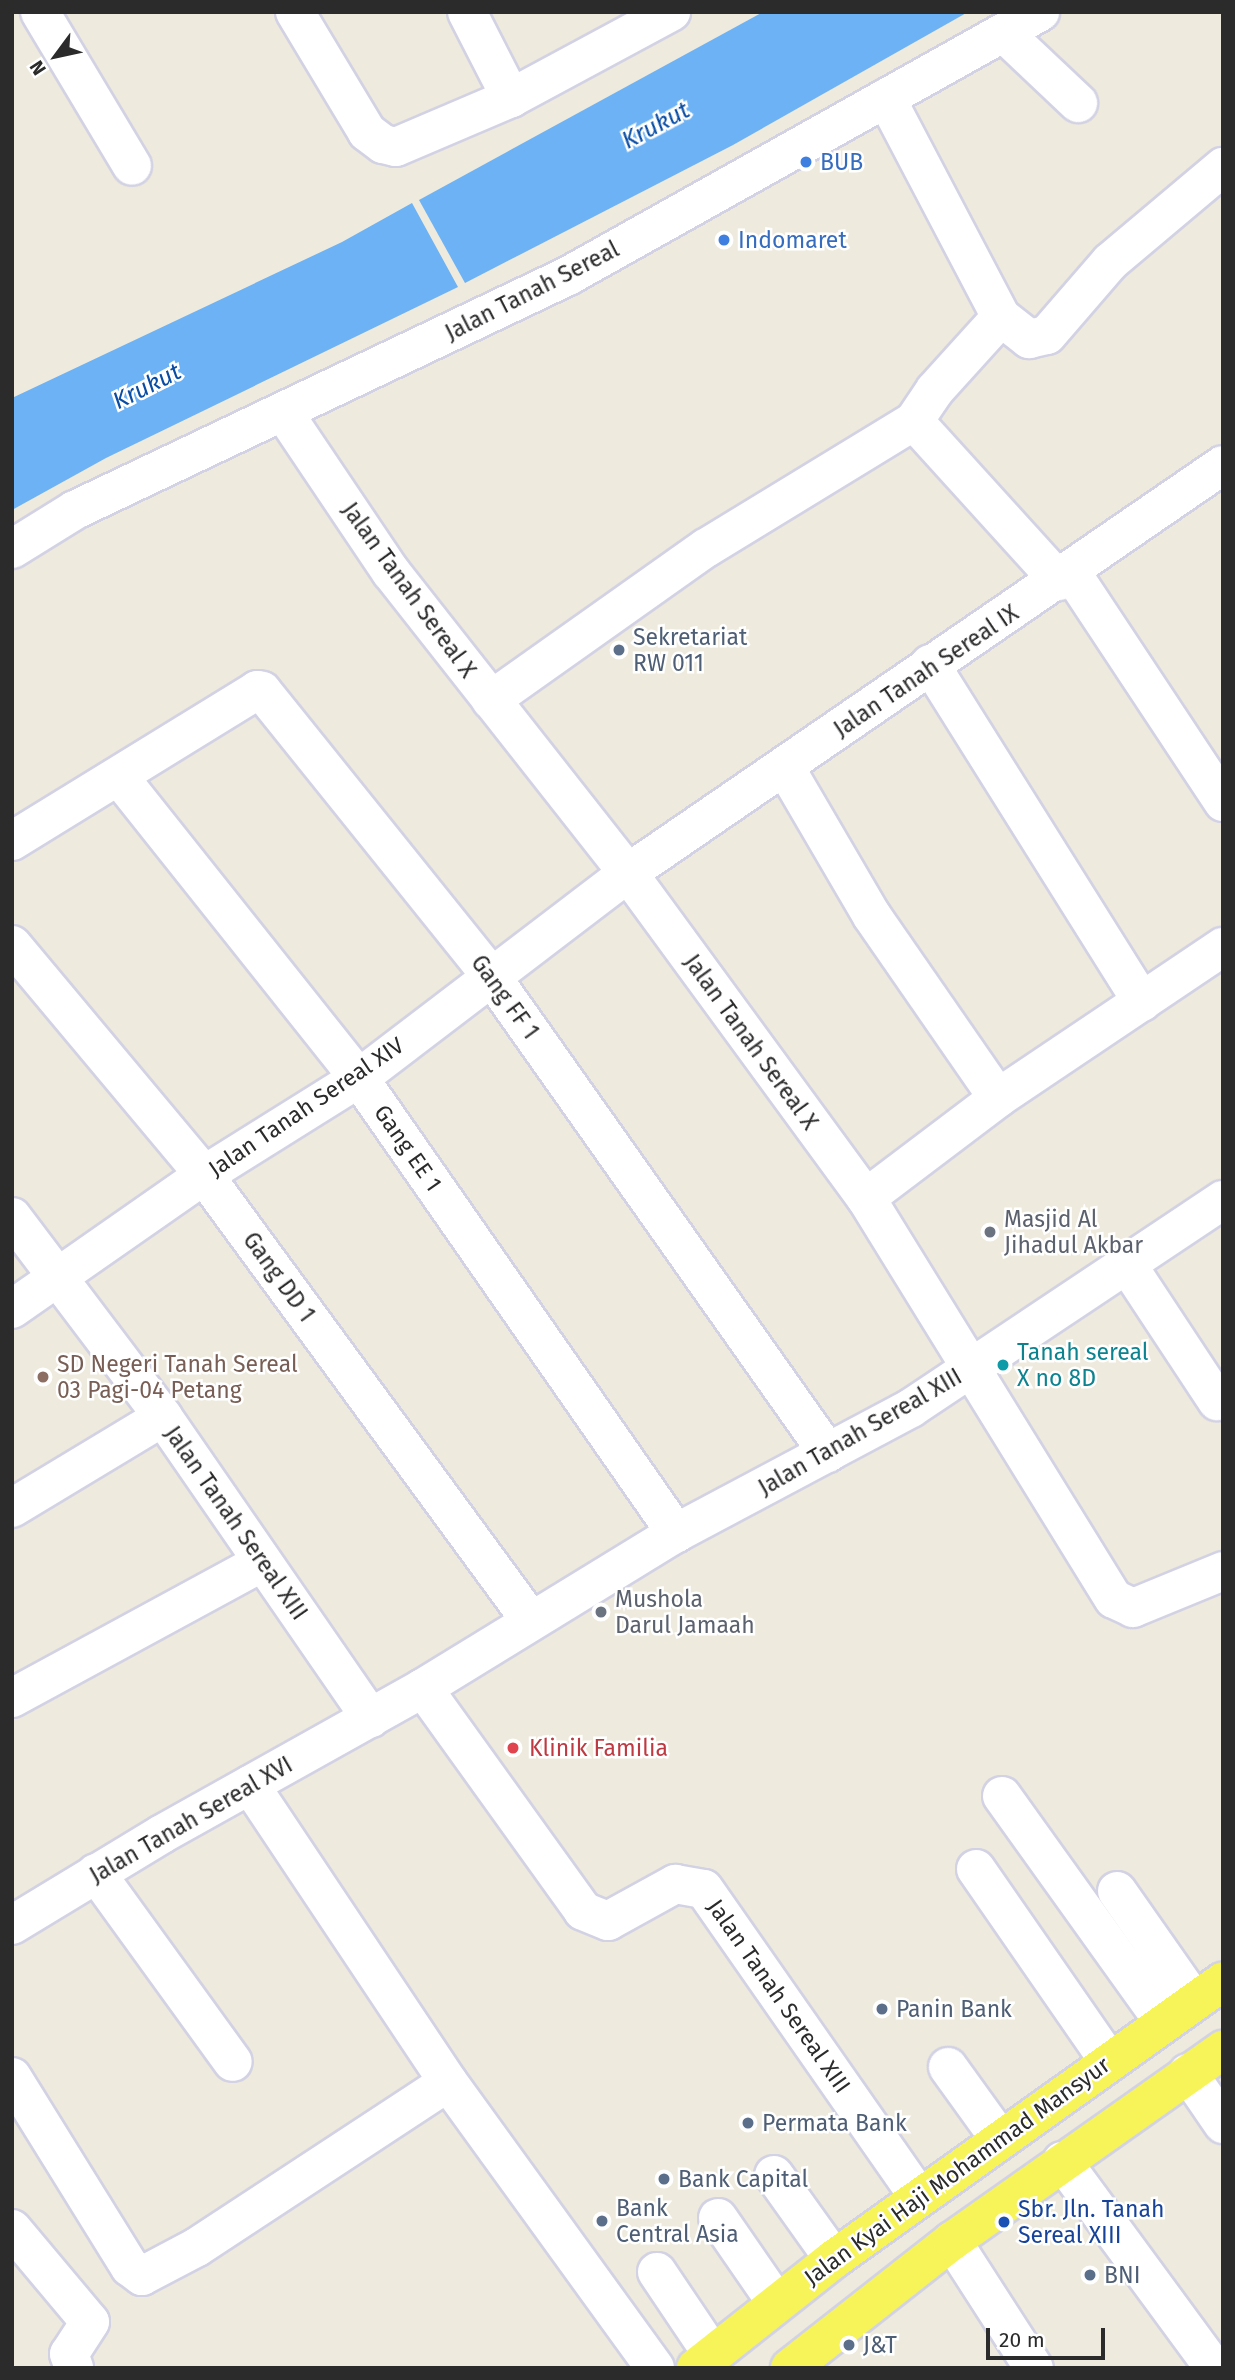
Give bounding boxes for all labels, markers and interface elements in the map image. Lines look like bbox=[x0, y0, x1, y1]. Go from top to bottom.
north arrow bbox=[21, 21, 91, 91]
text: N bbox=[25, 56, 51, 79]
water label: Krukut bbox=[617, 96, 695, 156]
place label: BUB bbox=[820, 148, 863, 176]
marker: BUB bbox=[798, 154, 814, 170]
place label: Indomaret bbox=[738, 226, 847, 254]
marker: Indomaret bbox=[716, 232, 732, 248]
street label: Jalan Tanah Sereal bbox=[440, 235, 624, 347]
water label: Krukut bbox=[108, 358, 186, 416]
street label: Jalan Tanah Sereal X bbox=[336, 497, 482, 683]
street label: Jalan Tanah Sereal IX bbox=[828, 599, 1024, 743]
place label: Sekretariat RW 011 bbox=[633, 623, 747, 677]
marker: Sekretariat RW 011 bbox=[611, 642, 627, 658]
street label: Jalan Tanah Sereal X bbox=[678, 949, 824, 1135]
street label: Gang FF 1 bbox=[465, 950, 545, 1044]
street label: Jalan Tanah Sereal XIV bbox=[203, 1031, 409, 1183]
street label: Gang EE 1 bbox=[368, 1099, 448, 1197]
place label: Masjid Al Jihadul Akbar bbox=[1004, 1205, 1143, 1259]
marker: Masjid Al Jihadul Akbar bbox=[982, 1224, 998, 1240]
street label: Gang DD 1 bbox=[237, 1227, 321, 1327]
place label: Tanah sereal X no 8D bbox=[1017, 1338, 1149, 1392]
place label: SD Negeri Tanah Sereal 03 Pagi-04 Petang bbox=[57, 1350, 298, 1404]
marker: Tanah sereal X no 8D bbox=[995, 1357, 1011, 1373]
street label: Jalan Tanah Sereal XIII bbox=[753, 1362, 967, 1502]
marker: SD Negeri Tanah Sereal 03 Pagi-04 Petang bbox=[35, 1369, 51, 1385]
street label: Jalan Tanah Sereal XIII bbox=[159, 1421, 313, 1625]
place label: Mushola Darul Jamaah bbox=[615, 1585, 755, 1639]
marker: Mushola Darul Jamaah bbox=[593, 1604, 609, 1620]
place label: Klinik Familia bbox=[529, 1734, 668, 1762]
marker: Klinik Familia bbox=[503, 1738, 523, 1758]
street label: Jalan Tanah Sereal XVI bbox=[85, 1751, 297, 1889]
street label: Jalan Tanah Sereal XIII bbox=[702, 1894, 856, 2098]
place label: Panin Bank bbox=[896, 1995, 1012, 2023]
marker: Panin Bank bbox=[874, 2001, 890, 2017]
street label: Jalan Kyai Haji Mohammad Mansyur bbox=[799, 2051, 1115, 2291]
place label: Permata Bank bbox=[762, 2109, 907, 2137]
marker: Permata Bank bbox=[740, 2115, 756, 2131]
place label: Bank Capital bbox=[678, 2165, 808, 2193]
marker: Bank Capital bbox=[656, 2171, 672, 2187]
place label: Bank Central Asia bbox=[616, 2194, 739, 2248]
place label: Sbr. Jln. Tanah Sereal XIII bbox=[1018, 2195, 1164, 2249]
marker: Bank Central Asia bbox=[594, 2213, 610, 2229]
marker: Sbr. Jln. Tanah Sereal XIII bbox=[996, 2214, 1012, 2230]
place label: BNI bbox=[1104, 2261, 1140, 2289]
marker: BNI bbox=[1082, 2267, 1098, 2283]
scale bar bbox=[990, 2314, 1109, 2358]
text: 20 m bbox=[999, 2327, 1045, 2353]
place label: J&T bbox=[863, 2331, 897, 2359]
marker: J&T bbox=[841, 2337, 857, 2353]

